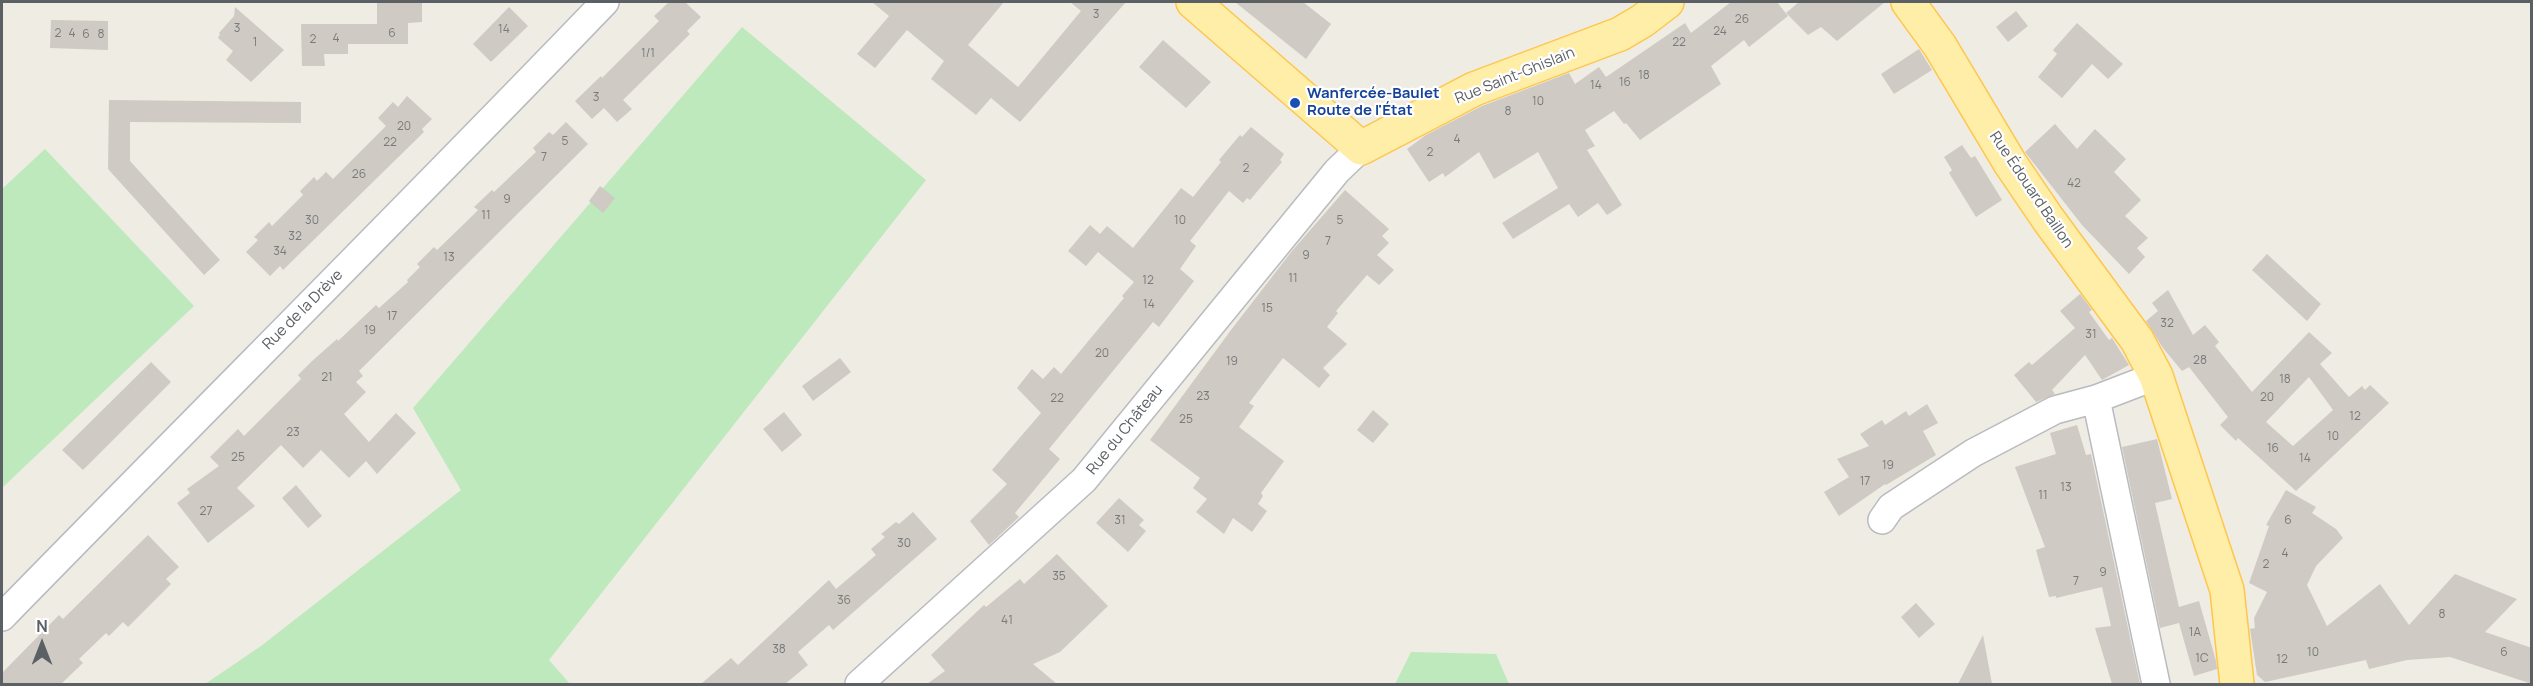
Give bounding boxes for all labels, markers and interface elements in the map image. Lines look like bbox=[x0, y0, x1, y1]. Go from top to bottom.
house number: 3 bbox=[1093, 8, 1099, 22]
house number: 26 bbox=[1735, 13, 1749, 27]
house number: 3 bbox=[234, 22, 240, 36]
house number: 14 bbox=[498, 23, 510, 37]
house number: 24 bbox=[1713, 25, 1727, 39]
house number: 2 bbox=[55, 27, 61, 41]
house number: 4 bbox=[68, 27, 76, 41]
house number: 6 bbox=[388, 27, 396, 41]
house number: 6 bbox=[82, 28, 90, 42]
house number: 8 bbox=[98, 28, 104, 42]
house number: 4 bbox=[332, 32, 340, 46]
house number: 2 bbox=[310, 33, 316, 47]
house number: 1 bbox=[253, 36, 257, 50]
house number: 22 bbox=[1672, 36, 1686, 50]
street label: Rue Saint-Ghislain bbox=[1452, 44, 1578, 108]
house number: 1/1 bbox=[641, 47, 655, 61]
house number: 18 bbox=[1638, 69, 1650, 83]
house number: 16 bbox=[1619, 76, 1631, 90]
house number: 14 bbox=[1590, 79, 1602, 93]
place label: Wanfercée-Baulet Route de l'État bbox=[1307, 85, 1439, 120]
house number: 3 bbox=[593, 91, 599, 105]
house number: 10 bbox=[1532, 95, 1544, 109]
marker: Wanfercée-Baulet Route de l'État bbox=[1288, 96, 1302, 110]
house number: 8 bbox=[1505, 105, 1511, 119]
house number: 20 bbox=[397, 120, 411, 134]
street label: Rue Édouard Baillon bbox=[1985, 128, 2077, 252]
house number: 4 bbox=[1453, 133, 1461, 147]
house number: 5 bbox=[562, 135, 568, 149]
house number: 22 bbox=[383, 136, 397, 150]
house number: 2 bbox=[1427, 146, 1433, 160]
house number: 7 bbox=[541, 151, 547, 165]
house number: 2 bbox=[1243, 162, 1249, 176]
house number: 26 bbox=[352, 168, 366, 182]
house number: 42 bbox=[2067, 177, 2081, 191]
house number: 9 bbox=[503, 193, 511, 207]
house number: 11 bbox=[481, 209, 491, 223]
house number: 30 bbox=[305, 214, 319, 228]
house number: 10 bbox=[1174, 214, 1186, 228]
house number: 5 bbox=[1337, 214, 1343, 228]
house number: 32 bbox=[288, 230, 302, 244]
house number: 7 bbox=[1325, 235, 1331, 249]
house number: 34 bbox=[273, 245, 287, 259]
house number: 9 bbox=[1302, 249, 1310, 263]
house number: 13 bbox=[443, 251, 455, 265]
street label: Rue de la Drève bbox=[259, 266, 347, 354]
house number: 11 bbox=[1288, 272, 1298, 286]
house number: 12 bbox=[1142, 274, 1154, 288]
house number: 14 bbox=[1143, 298, 1155, 312]
house number: 15 bbox=[1261, 302, 1273, 316]
house number: 17 bbox=[387, 310, 397, 324]
house number: 32 bbox=[2160, 317, 2174, 331]
house number: 19 bbox=[364, 324, 376, 338]
house number: 31 bbox=[2085, 328, 2097, 342]
house number: 20 bbox=[1095, 347, 1109, 361]
house number: 28 bbox=[2193, 354, 2207, 368]
house number: 19 bbox=[1226, 355, 1238, 369]
house number: 21 bbox=[321, 371, 333, 385]
house number: 18 bbox=[2279, 373, 2291, 387]
street label: Rue du Château bbox=[1083, 381, 1167, 479]
house number: 23 bbox=[1196, 390, 1210, 404]
house number: 20 bbox=[2260, 391, 2274, 405]
house number: 22 bbox=[1050, 392, 1064, 406]
house number: 12 bbox=[2349, 410, 2361, 424]
house number: 25 bbox=[1179, 413, 1193, 427]
house number: 23 bbox=[286, 426, 300, 440]
house number: 10 bbox=[2327, 430, 2339, 444]
house number: 16 bbox=[2267, 442, 2279, 456]
house number: 25 bbox=[231, 451, 245, 465]
house number: 14 bbox=[2299, 452, 2311, 466]
house number: 19 bbox=[1882, 459, 1894, 473]
house number: 17 bbox=[1860, 475, 1870, 489]
house number: 13 bbox=[2060, 481, 2072, 495]
house number: 11 bbox=[2038, 489, 2048, 503]
house number: 27 bbox=[200, 505, 212, 519]
house number: 31 bbox=[1114, 514, 1126, 528]
house number: 6 bbox=[2284, 514, 2292, 528]
house number: 30 bbox=[897, 537, 911, 551]
house number: 4 bbox=[2281, 547, 2289, 561]
house number: 2 bbox=[2263, 558, 2269, 572]
house number: 9 bbox=[2099, 566, 2107, 580]
house number: 35 bbox=[1052, 570, 1066, 584]
house number: 7 bbox=[2073, 575, 2079, 589]
house number: 36 bbox=[837, 594, 851, 608]
house number: 8 bbox=[2439, 608, 2445, 622]
north arrow bbox=[12, 614, 72, 674]
house number: 41 bbox=[1001, 614, 1013, 628]
text: N bbox=[36, 615, 48, 637]
house number: 1A bbox=[2189, 626, 2201, 640]
house number: 38 bbox=[772, 643, 786, 657]
house number: 10 bbox=[2307, 646, 2319, 660]
house number: 6 bbox=[2500, 646, 2508, 660]
house number: 1C bbox=[2195, 652, 2209, 666]
house number: 12 bbox=[2276, 653, 2288, 667]

